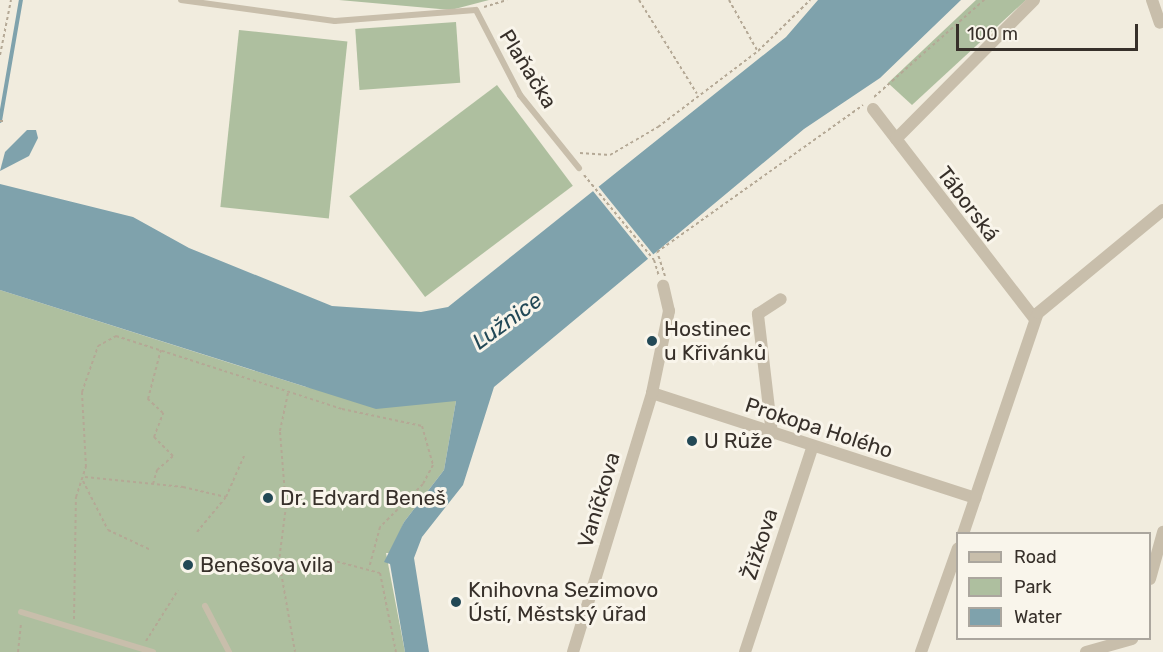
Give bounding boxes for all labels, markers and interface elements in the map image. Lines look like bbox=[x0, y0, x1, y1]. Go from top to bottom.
scale bar bbox=[959, 12, 1140, 50]
text: 100 m bbox=[967, 23, 1018, 45]
street label: Plaňačka bbox=[494, 25, 562, 113]
street label: Táborská bbox=[932, 162, 1004, 246]
water label: Lužnice bbox=[467, 287, 547, 355]
place label: Hostinec u Křivánků bbox=[664, 316, 766, 366]
marker: Hostinec u Křivánků bbox=[645, 334, 659, 348]
street label: Prokopa Holého bbox=[742, 392, 896, 464]
place label: U Růže bbox=[704, 428, 773, 454]
marker: U Růže bbox=[685, 434, 699, 448]
street label: Vaníčkova bbox=[573, 449, 625, 551]
place label: Dr. Edvard Beneš bbox=[280, 485, 446, 511]
marker: Dr. Edvard Beneš bbox=[261, 491, 275, 505]
street label: Žižkova bbox=[737, 505, 783, 583]
legend bbox=[956, 532, 1151, 640]
text: Road bbox=[1014, 546, 1057, 568]
place label: Benešova vila bbox=[200, 552, 334, 578]
marker: Benešova vila bbox=[181, 558, 195, 572]
text: Park bbox=[1014, 576, 1051, 598]
place label: Knihovna Sezimovo Ústí, Městský úřad bbox=[468, 577, 658, 627]
marker: Knihovna Sezimovo Ústí, Městský úřad bbox=[449, 595, 463, 609]
text: Water bbox=[1014, 606, 1062, 628]

